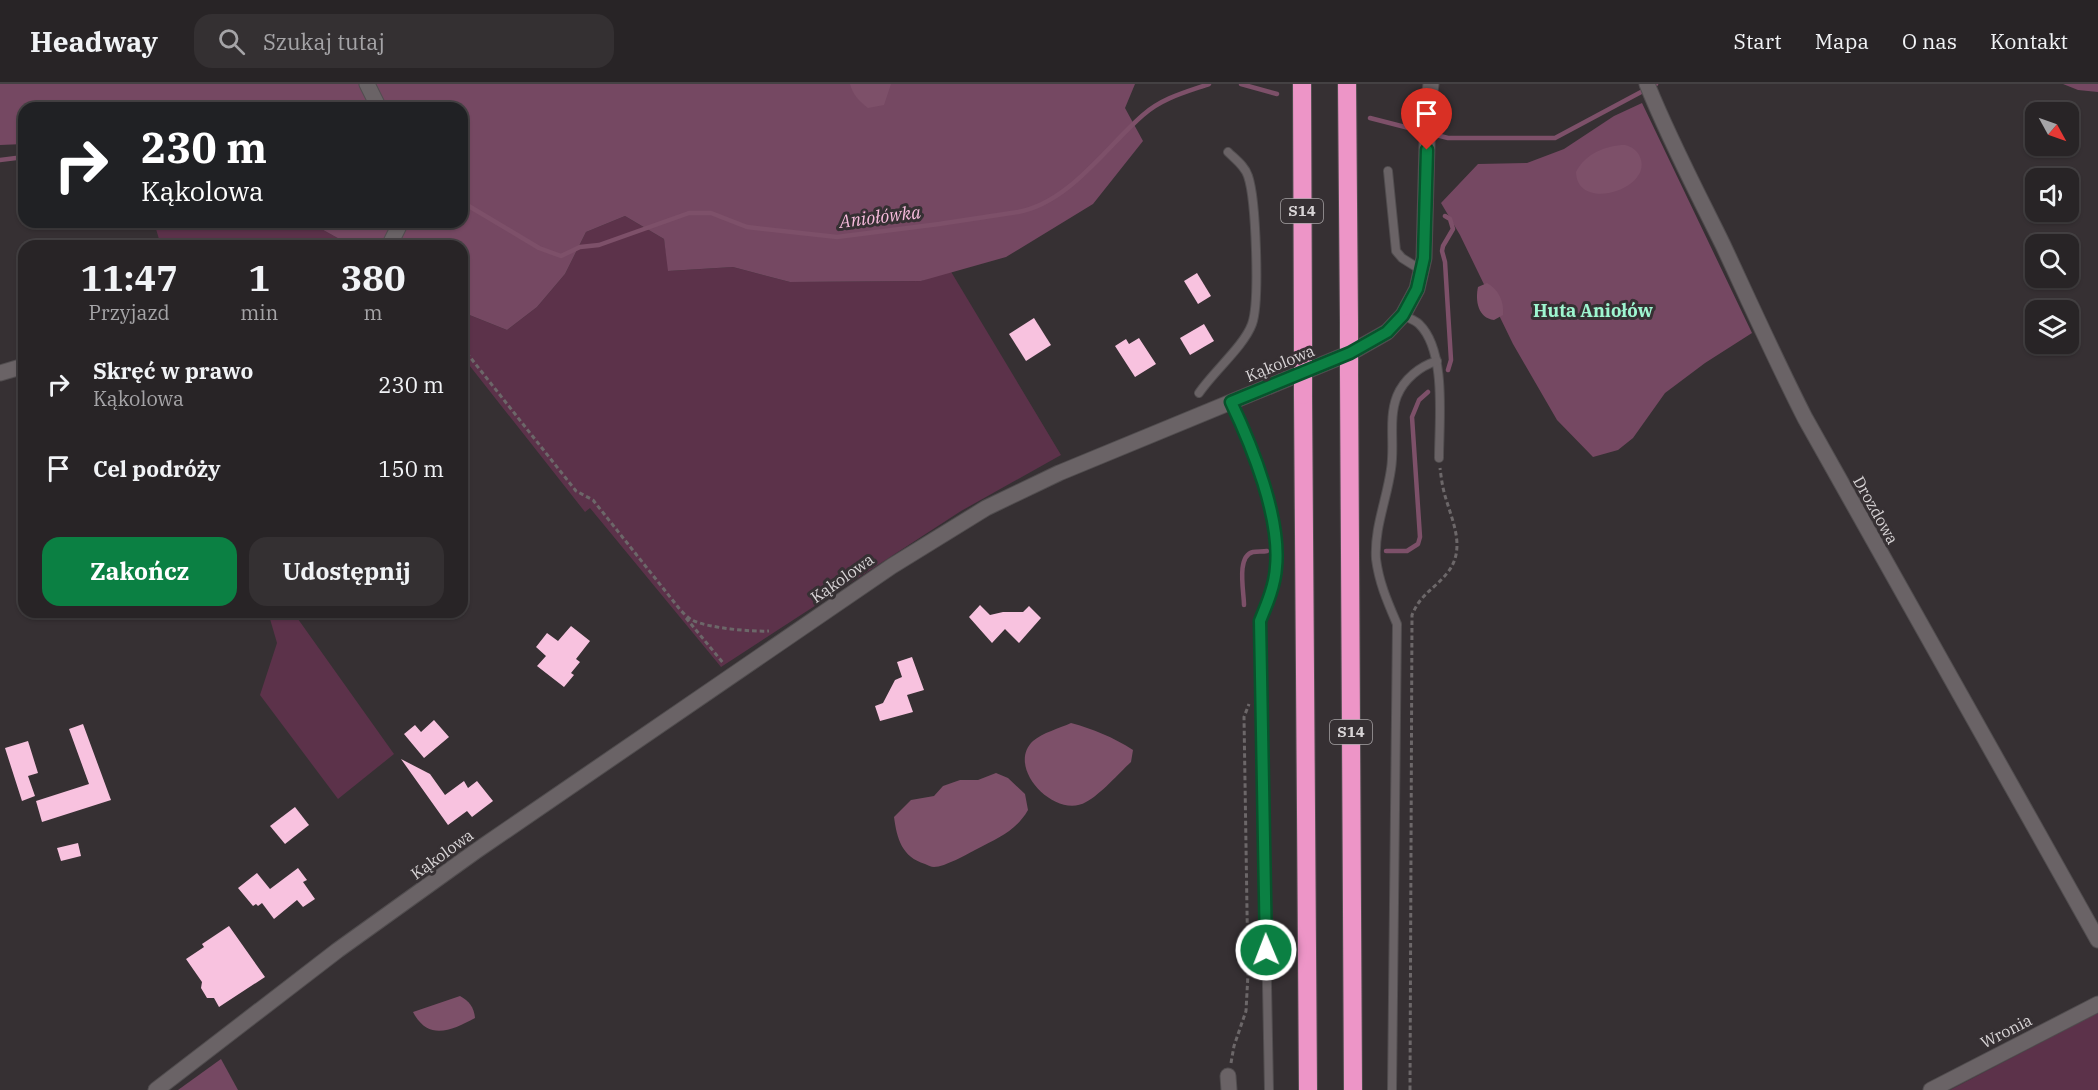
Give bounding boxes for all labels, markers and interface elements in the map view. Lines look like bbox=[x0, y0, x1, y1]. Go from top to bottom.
search box bbox=[194, 14, 614, 68]
text: Headway bbox=[30, 23, 158, 60]
icon: search bbox=[215, 25, 248, 58]
text: Szukaj tutaj bbox=[263, 27, 385, 56]
text: Start bbox=[1734, 27, 1782, 55]
text: Mapa bbox=[1815, 27, 1869, 55]
text: O nas bbox=[1902, 27, 1957, 55]
text: Kontakt bbox=[1990, 27, 2068, 55]
pin bbox=[1401, 88, 1452, 150]
icon: arrive bbox=[1410, 97, 1443, 130]
north arrow bbox=[2025, 102, 2079, 156]
map controls bbox=[2025, 102, 2079, 354]
text: 230 m bbox=[141, 120, 267, 175]
icon: right bbox=[42, 126, 120, 204]
button: sound bbox=[2025, 168, 2079, 222]
text: Kąkolowa bbox=[141, 173, 264, 208]
road number: S14 bbox=[1281, 199, 1323, 223]
water label: Aniołówka bbox=[837, 200, 922, 233]
button: search bbox=[2025, 234, 2079, 288]
text: 11:47 bbox=[80, 254, 178, 301]
text: 1 bbox=[248, 254, 270, 301]
text: 380 bbox=[341, 254, 406, 301]
text: Przyjazd bbox=[89, 299, 170, 326]
text: min bbox=[240, 299, 278, 326]
text: m bbox=[364, 299, 383, 326]
district label: Huta Aniołów bbox=[1533, 299, 1653, 322]
button: layers bbox=[2025, 300, 2079, 354]
street label: Kąkolowa bbox=[1243, 340, 1318, 386]
text: Skręć w prawo bbox=[93, 356, 253, 385]
icon: right bbox=[42, 368, 75, 401]
text: 230 m bbox=[378, 370, 444, 399]
text: Kąkolowa bbox=[93, 385, 184, 412]
icon: arrive bbox=[42, 452, 75, 485]
text: Cel podróży bbox=[93, 454, 221, 483]
text: 150 m bbox=[378, 454, 444, 483]
street label: Drozdowa bbox=[1849, 472, 1903, 548]
button: Zakończ bbox=[42, 537, 237, 606]
button: Udostępnij bbox=[249, 537, 444, 606]
street label: Kąkolowa bbox=[806, 549, 878, 607]
road number: S14 bbox=[1330, 720, 1372, 744]
street label: Kąkolowa bbox=[407, 824, 477, 883]
position arrow bbox=[1234, 918, 1298, 982]
street label: Wronia bbox=[1977, 1009, 2035, 1052]

